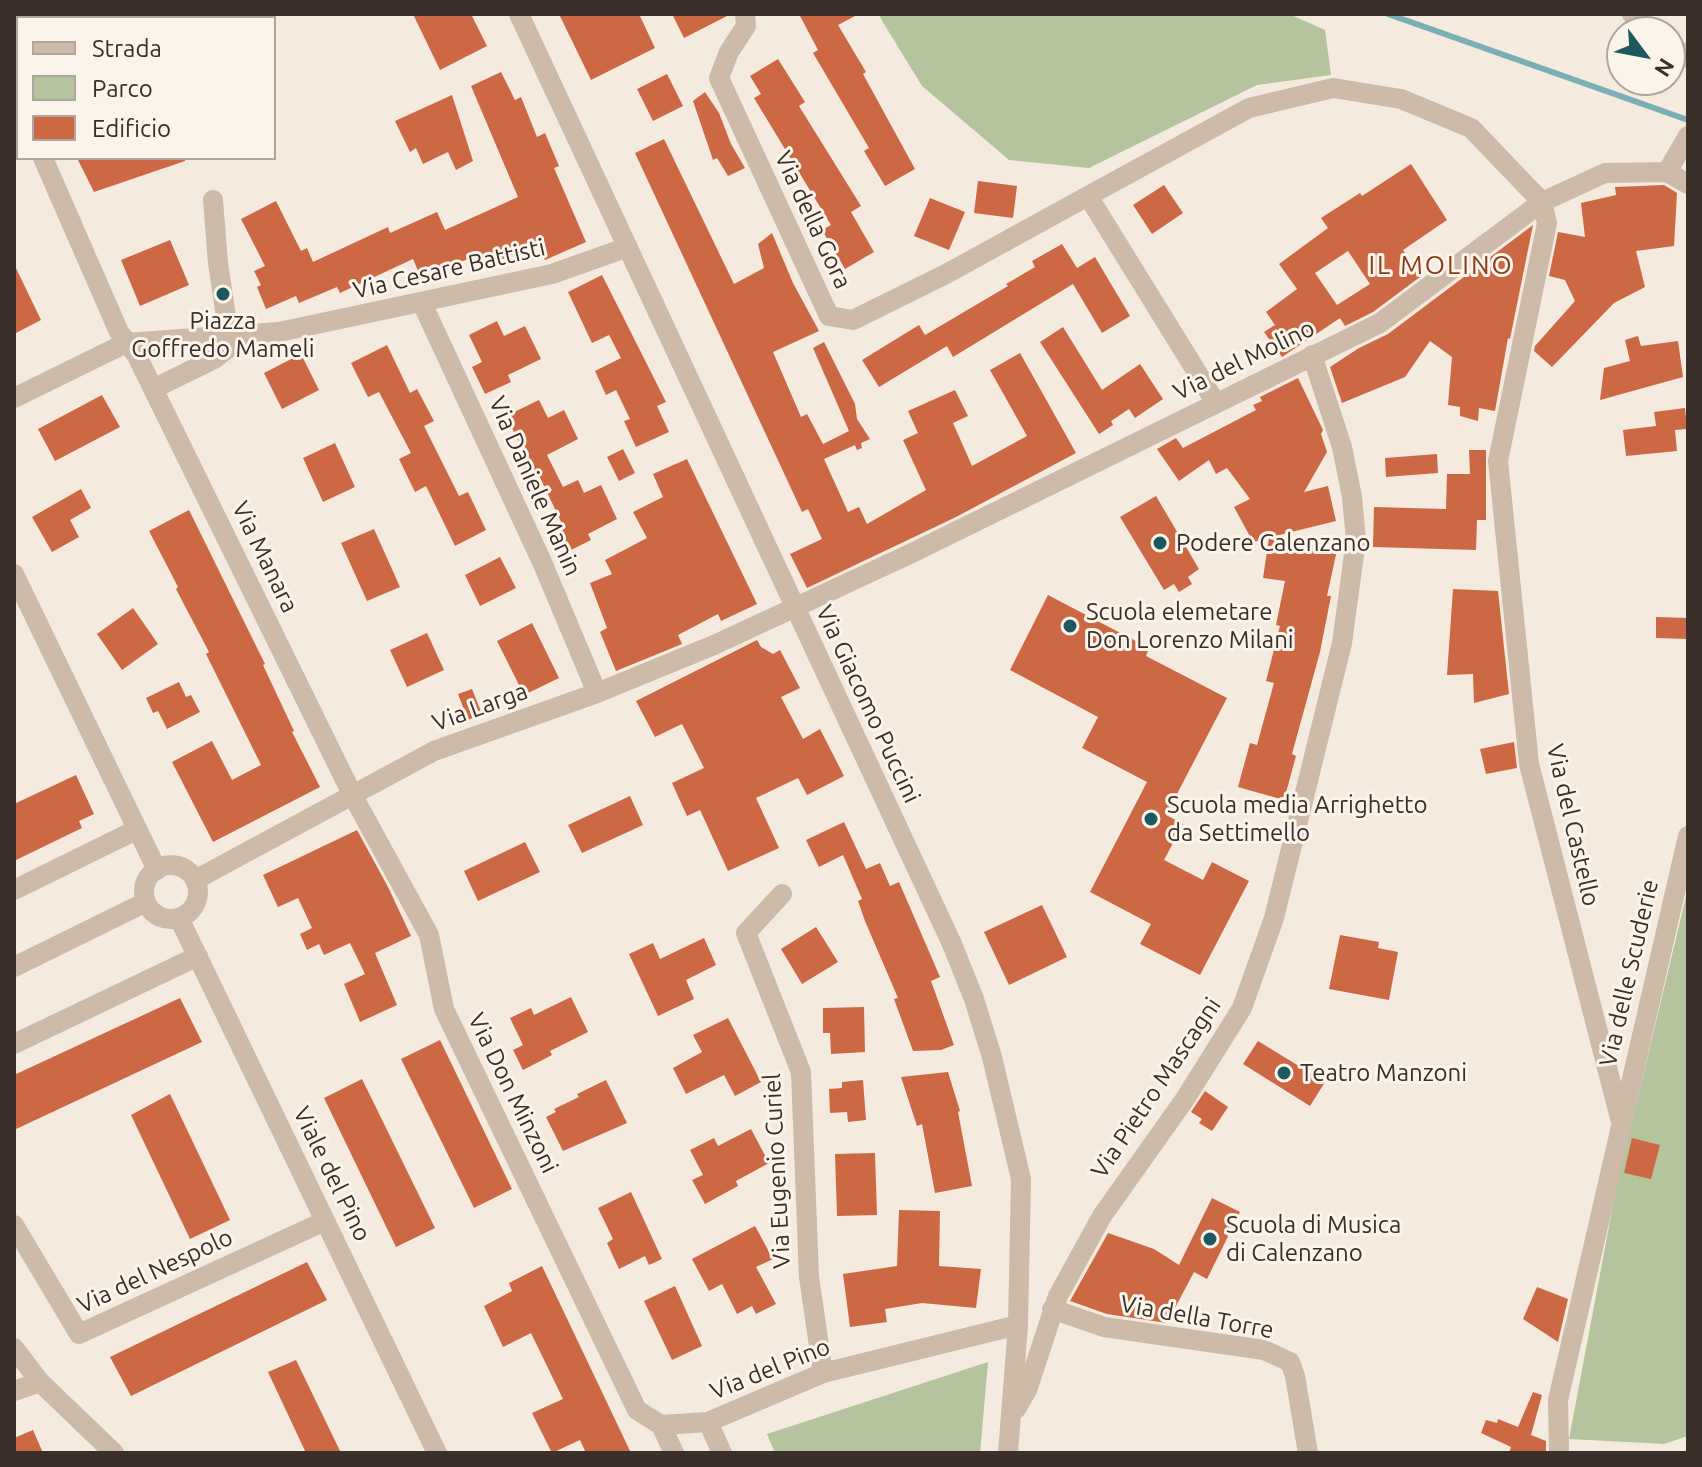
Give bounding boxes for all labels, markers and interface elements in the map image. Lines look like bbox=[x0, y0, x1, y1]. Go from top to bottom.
legend bbox=[16, 16, 276, 160]
north arrow bbox=[1606, 16, 1686, 96]
text: Strada bbox=[92, 35, 162, 62]
text: N bbox=[1650, 54, 1680, 82]
text: Parco bbox=[92, 75, 153, 102]
text: Edificio bbox=[92, 115, 171, 142]
street label: Via della Gora bbox=[769, 146, 857, 294]
street label: Via Cesare Battisti bbox=[350, 233, 548, 305]
district label: IL MOLINO bbox=[1368, 249, 1514, 281]
marker: Piazza Goffredo Mameli bbox=[214, 285, 232, 303]
place label: Piazza Goffredo Mameli bbox=[131, 307, 315, 363]
street label: Via del Molino bbox=[1169, 313, 1319, 407]
street label: Via Daniele Manin bbox=[483, 392, 587, 580]
street label: Via Manara bbox=[226, 497, 304, 617]
place label: Podere Calenzano bbox=[1176, 529, 1371, 557]
marker: Podere Calenzano bbox=[1151, 534, 1169, 552]
place label: Scuola elemetare Don Lorenzo Milani bbox=[1086, 598, 1294, 654]
street label: Via Giacomo Puccini bbox=[810, 601, 926, 807]
marker: Scuola elemetare Don Lorenzo Milani bbox=[1061, 617, 1079, 635]
street label: Via Larga bbox=[428, 676, 532, 738]
street label: Via del Castello bbox=[1540, 741, 1606, 909]
place label: Scuola media Arrighetto da Settimello bbox=[1167, 791, 1428, 847]
marker: Scuola media Arrighetto da Settimello bbox=[1142, 810, 1160, 828]
street label: Via delle Scuderie bbox=[1593, 877, 1665, 1069]
street label: Via Pietro Mascagni bbox=[1085, 992, 1227, 1184]
street label: Via Don Minzoni bbox=[462, 1008, 564, 1178]
place label: Teatro Manzoni bbox=[1300, 1059, 1467, 1087]
marker: Teatro Manzoni bbox=[1275, 1064, 1293, 1082]
street label: Via Eugenio Curiel bbox=[758, 1073, 796, 1269]
street label: Viale del Pino bbox=[287, 1102, 377, 1246]
place label: Scuola di Musica di Calenzano bbox=[1226, 1211, 1401, 1267]
street label: Via del Nespolo bbox=[73, 1222, 237, 1320]
marker: Scuola di Musica di Calenzano bbox=[1201, 1230, 1219, 1248]
street label: Via della Torre bbox=[1118, 1289, 1276, 1345]
street label: Via del Pino bbox=[706, 1332, 834, 1406]

